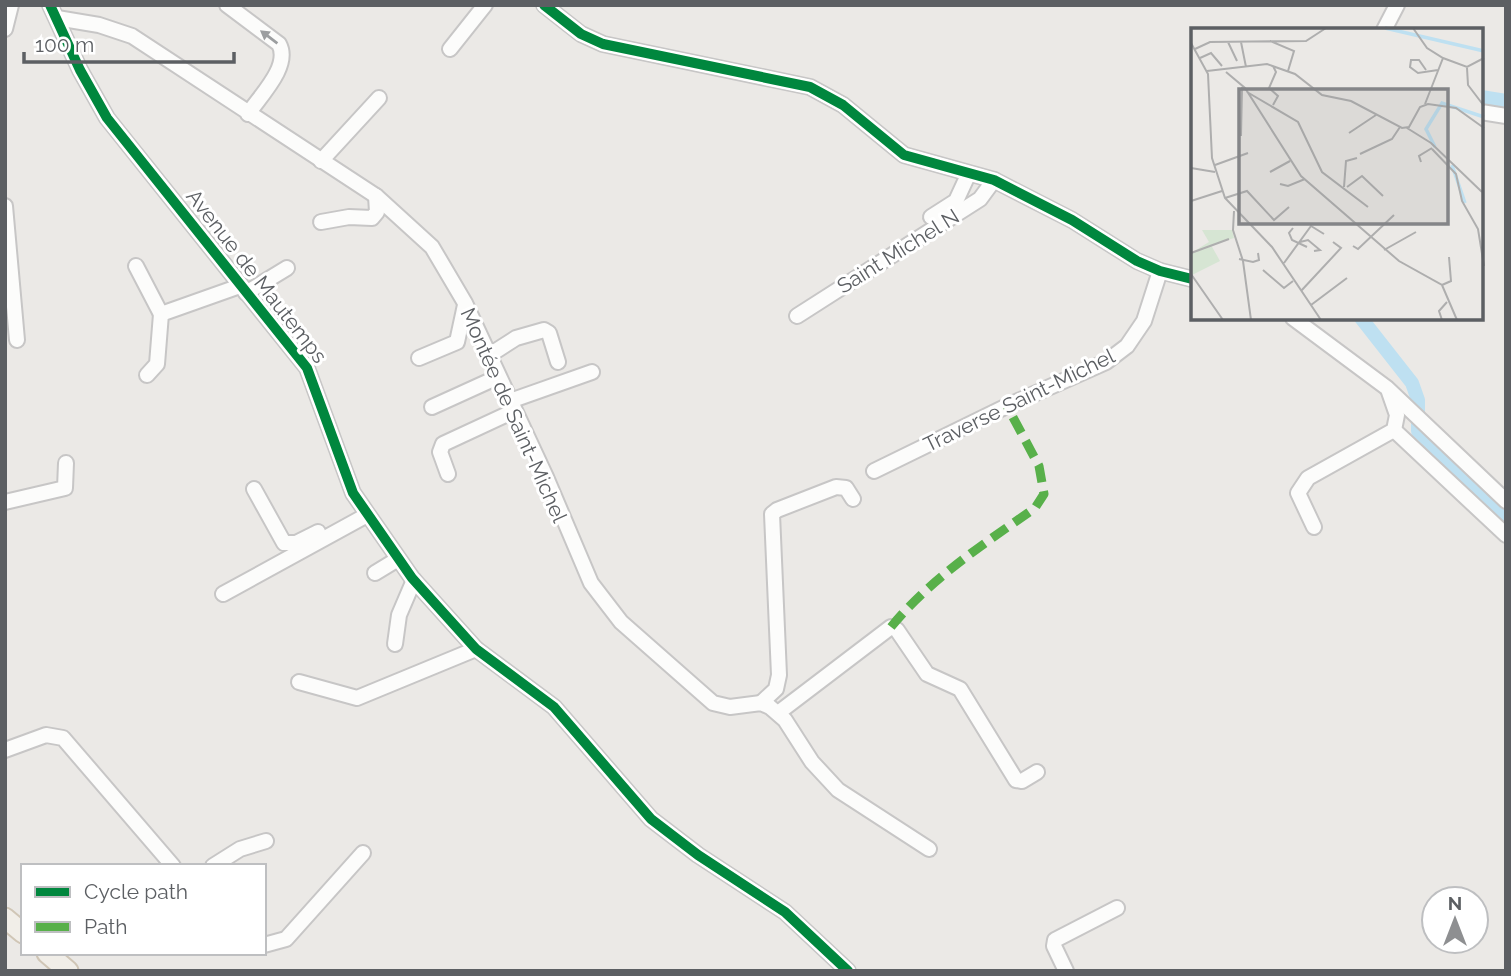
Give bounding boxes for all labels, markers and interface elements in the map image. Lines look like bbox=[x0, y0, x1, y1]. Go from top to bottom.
scale bar bbox=[24, 21, 234, 65]
inset map bbox=[1191, 28, 1483, 320]
one-way arrow bbox=[261, 29, 279, 44]
text: 100 m bbox=[35, 32, 94, 57]
street label: Avenue de Mautemps bbox=[181, 184, 333, 368]
street label: Saint Michel N bbox=[832, 204, 964, 298]
street label: Montée de Saint-Michel bbox=[455, 304, 573, 526]
street label: Traverse Saint-Michel bbox=[919, 343, 1119, 457]
legend bbox=[21, 864, 266, 955]
text: Cycle path bbox=[84, 879, 188, 904]
north arrow bbox=[1420, 885, 1490, 955]
text: N bbox=[1448, 892, 1462, 914]
text: Path bbox=[84, 914, 128, 939]

